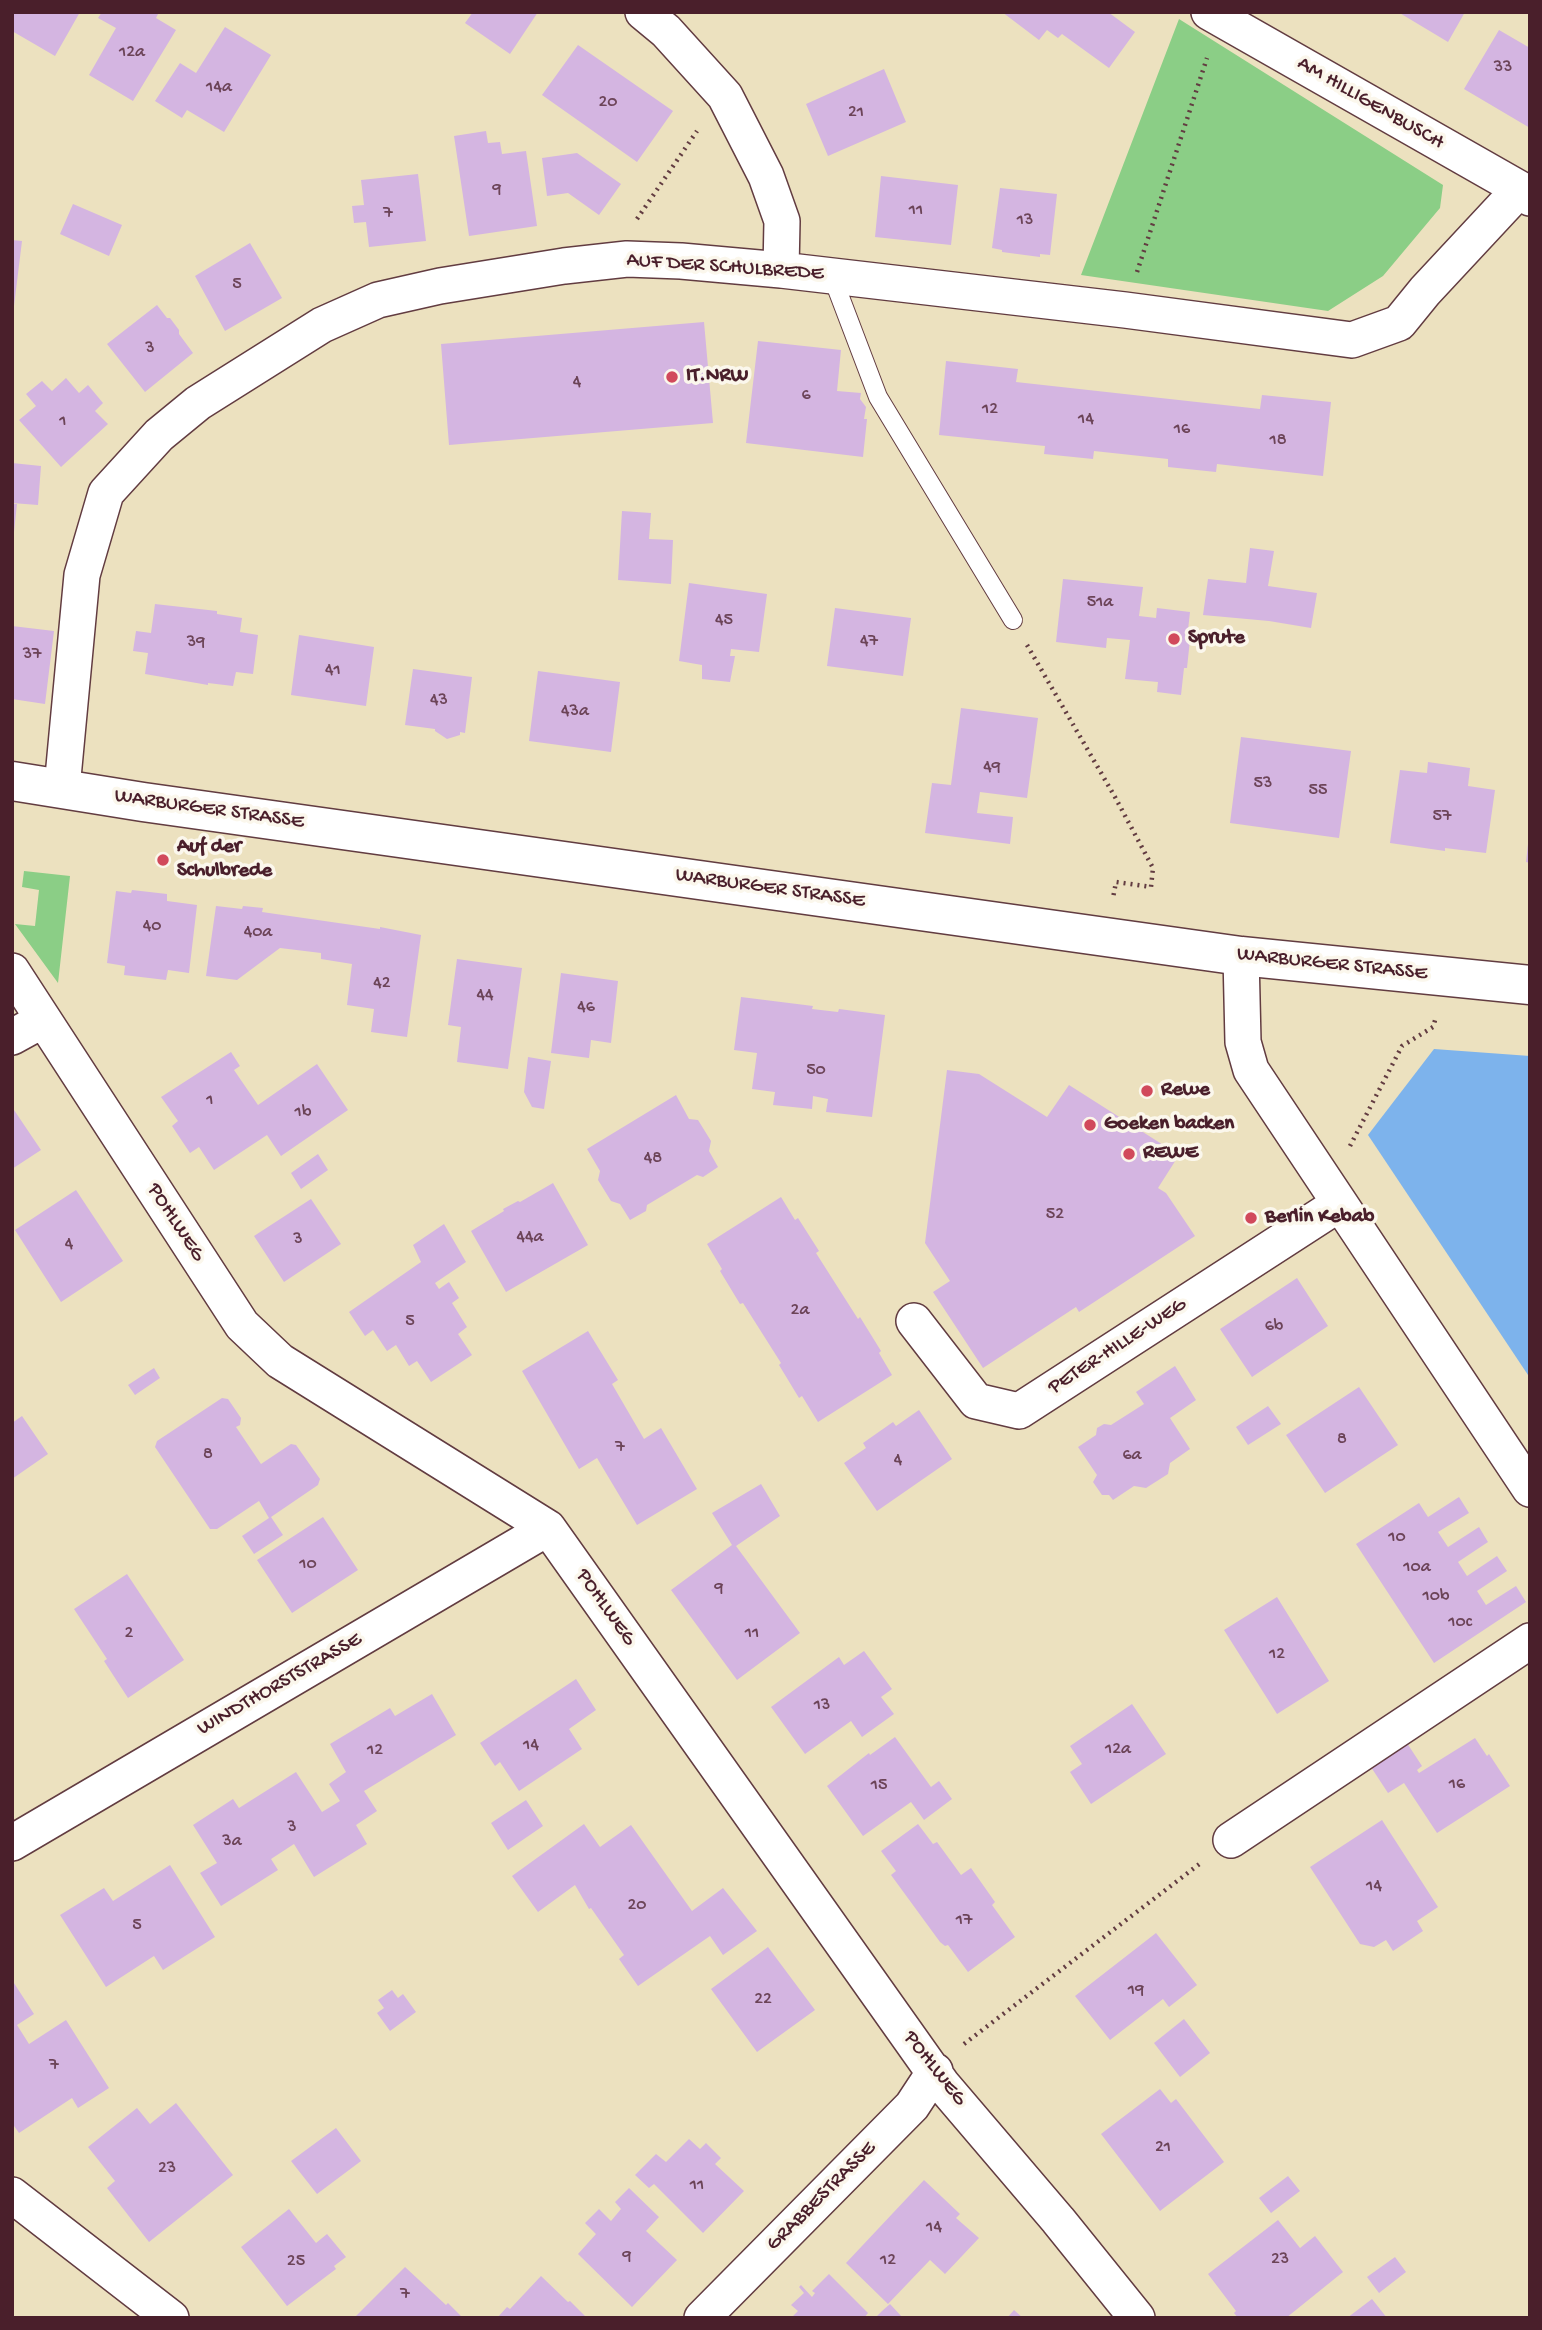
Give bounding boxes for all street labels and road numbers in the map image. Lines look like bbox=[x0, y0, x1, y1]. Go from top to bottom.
street label: AM HILLIGENBUSCH bbox=[1292, 52, 1448, 156]
street label: AUF DER SCHULBREDE bbox=[626, 249, 824, 287]
street label: WARBURGER STRASSE bbox=[113, 784, 305, 836]
street label: WARBURGER STRASSE bbox=[674, 863, 866, 915]
street label: WARBURGER STRASSE bbox=[1236, 942, 1428, 988]
street label: POHLWEG bbox=[140, 1179, 210, 1267]
street label: PETER-HILLE-WEG bbox=[1044, 1293, 1192, 1401]
street label: POHLWEG bbox=[569, 1565, 641, 1651]
street label: WINDTHORSTSTRASSE bbox=[193, 1628, 367, 1742]
street label: POHLWEG bbox=[897, 2027, 971, 2111]
street label: GRABBESTRASSE bbox=[762, 2137, 882, 2257]

